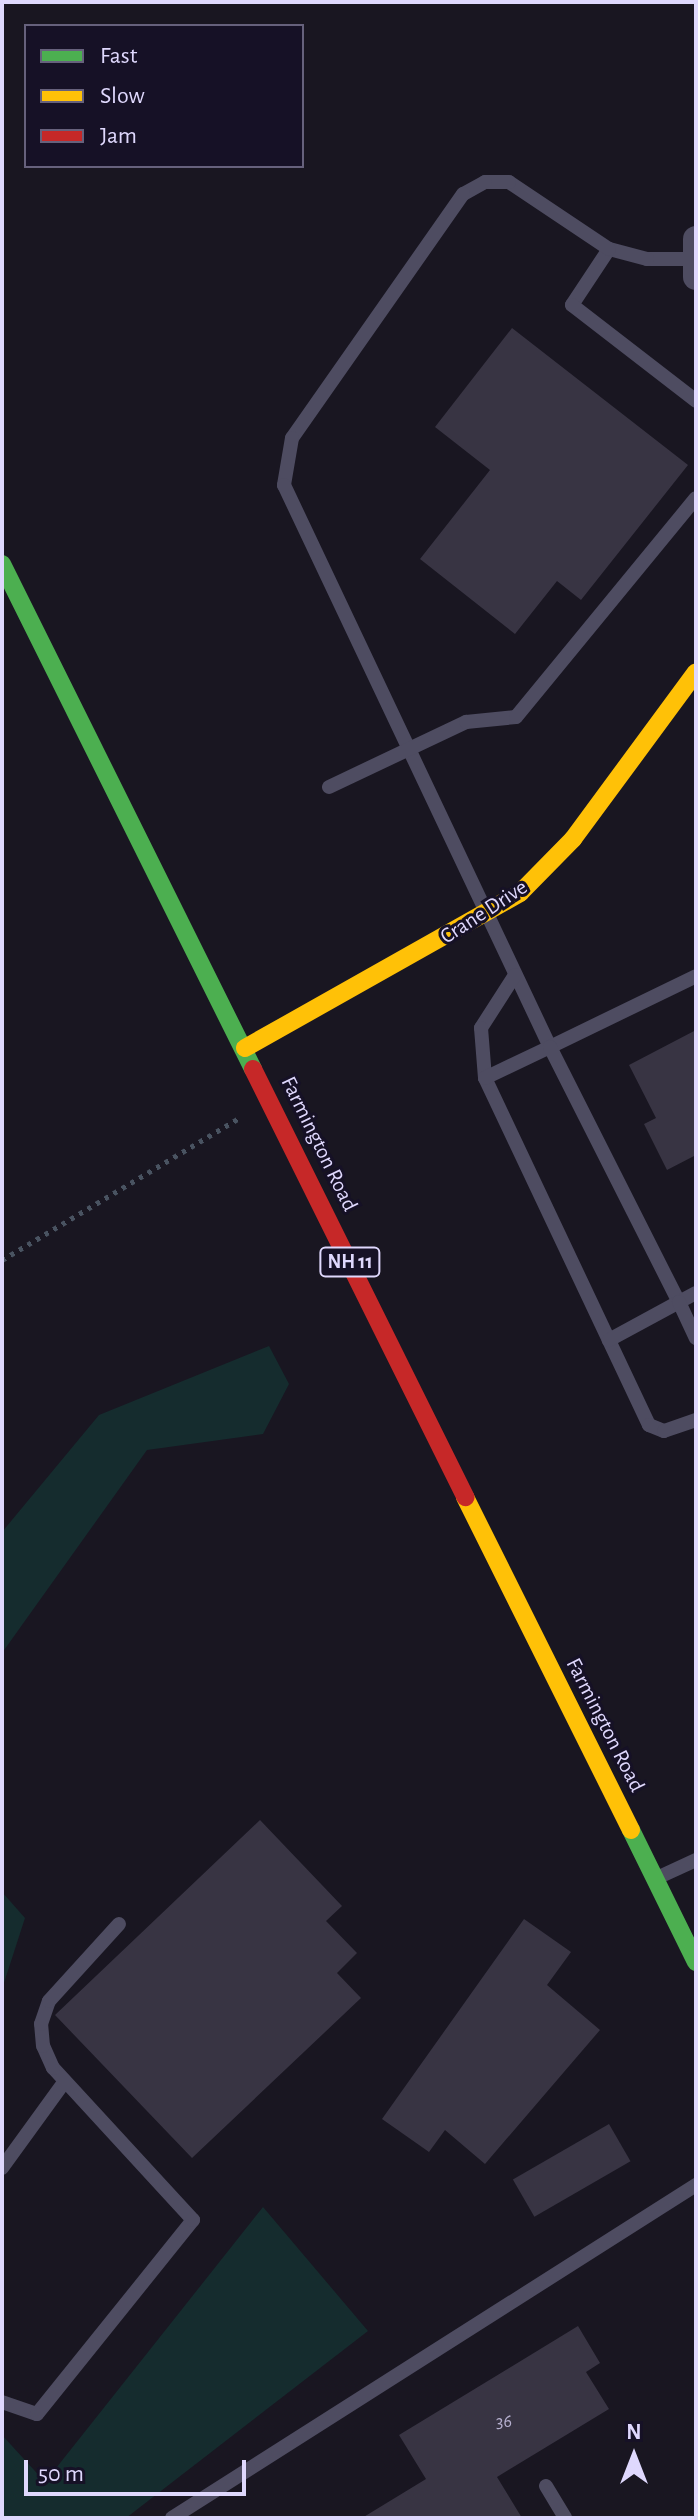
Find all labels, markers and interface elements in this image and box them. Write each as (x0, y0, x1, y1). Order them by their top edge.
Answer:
legend (24, 24, 304, 168)
text: Fast (100, 44, 137, 68)
text: Slow (100, 84, 145, 108)
text: Jam (100, 124, 137, 148)
street label: Crane Drive (435, 874, 533, 950)
street label: Farmington Road (275, 1072, 363, 1216)
road number: NH 11 (318, 1246, 382, 1278)
street label: Farmington Road (560, 1654, 650, 1796)
house number: 36 (496, 2411, 512, 2433)
north arrow (594, 2416, 674, 2496)
text: N (626, 2421, 642, 2443)
scale bar (28, 2444, 250, 2494)
text: 50 m (38, 2462, 84, 2486)

